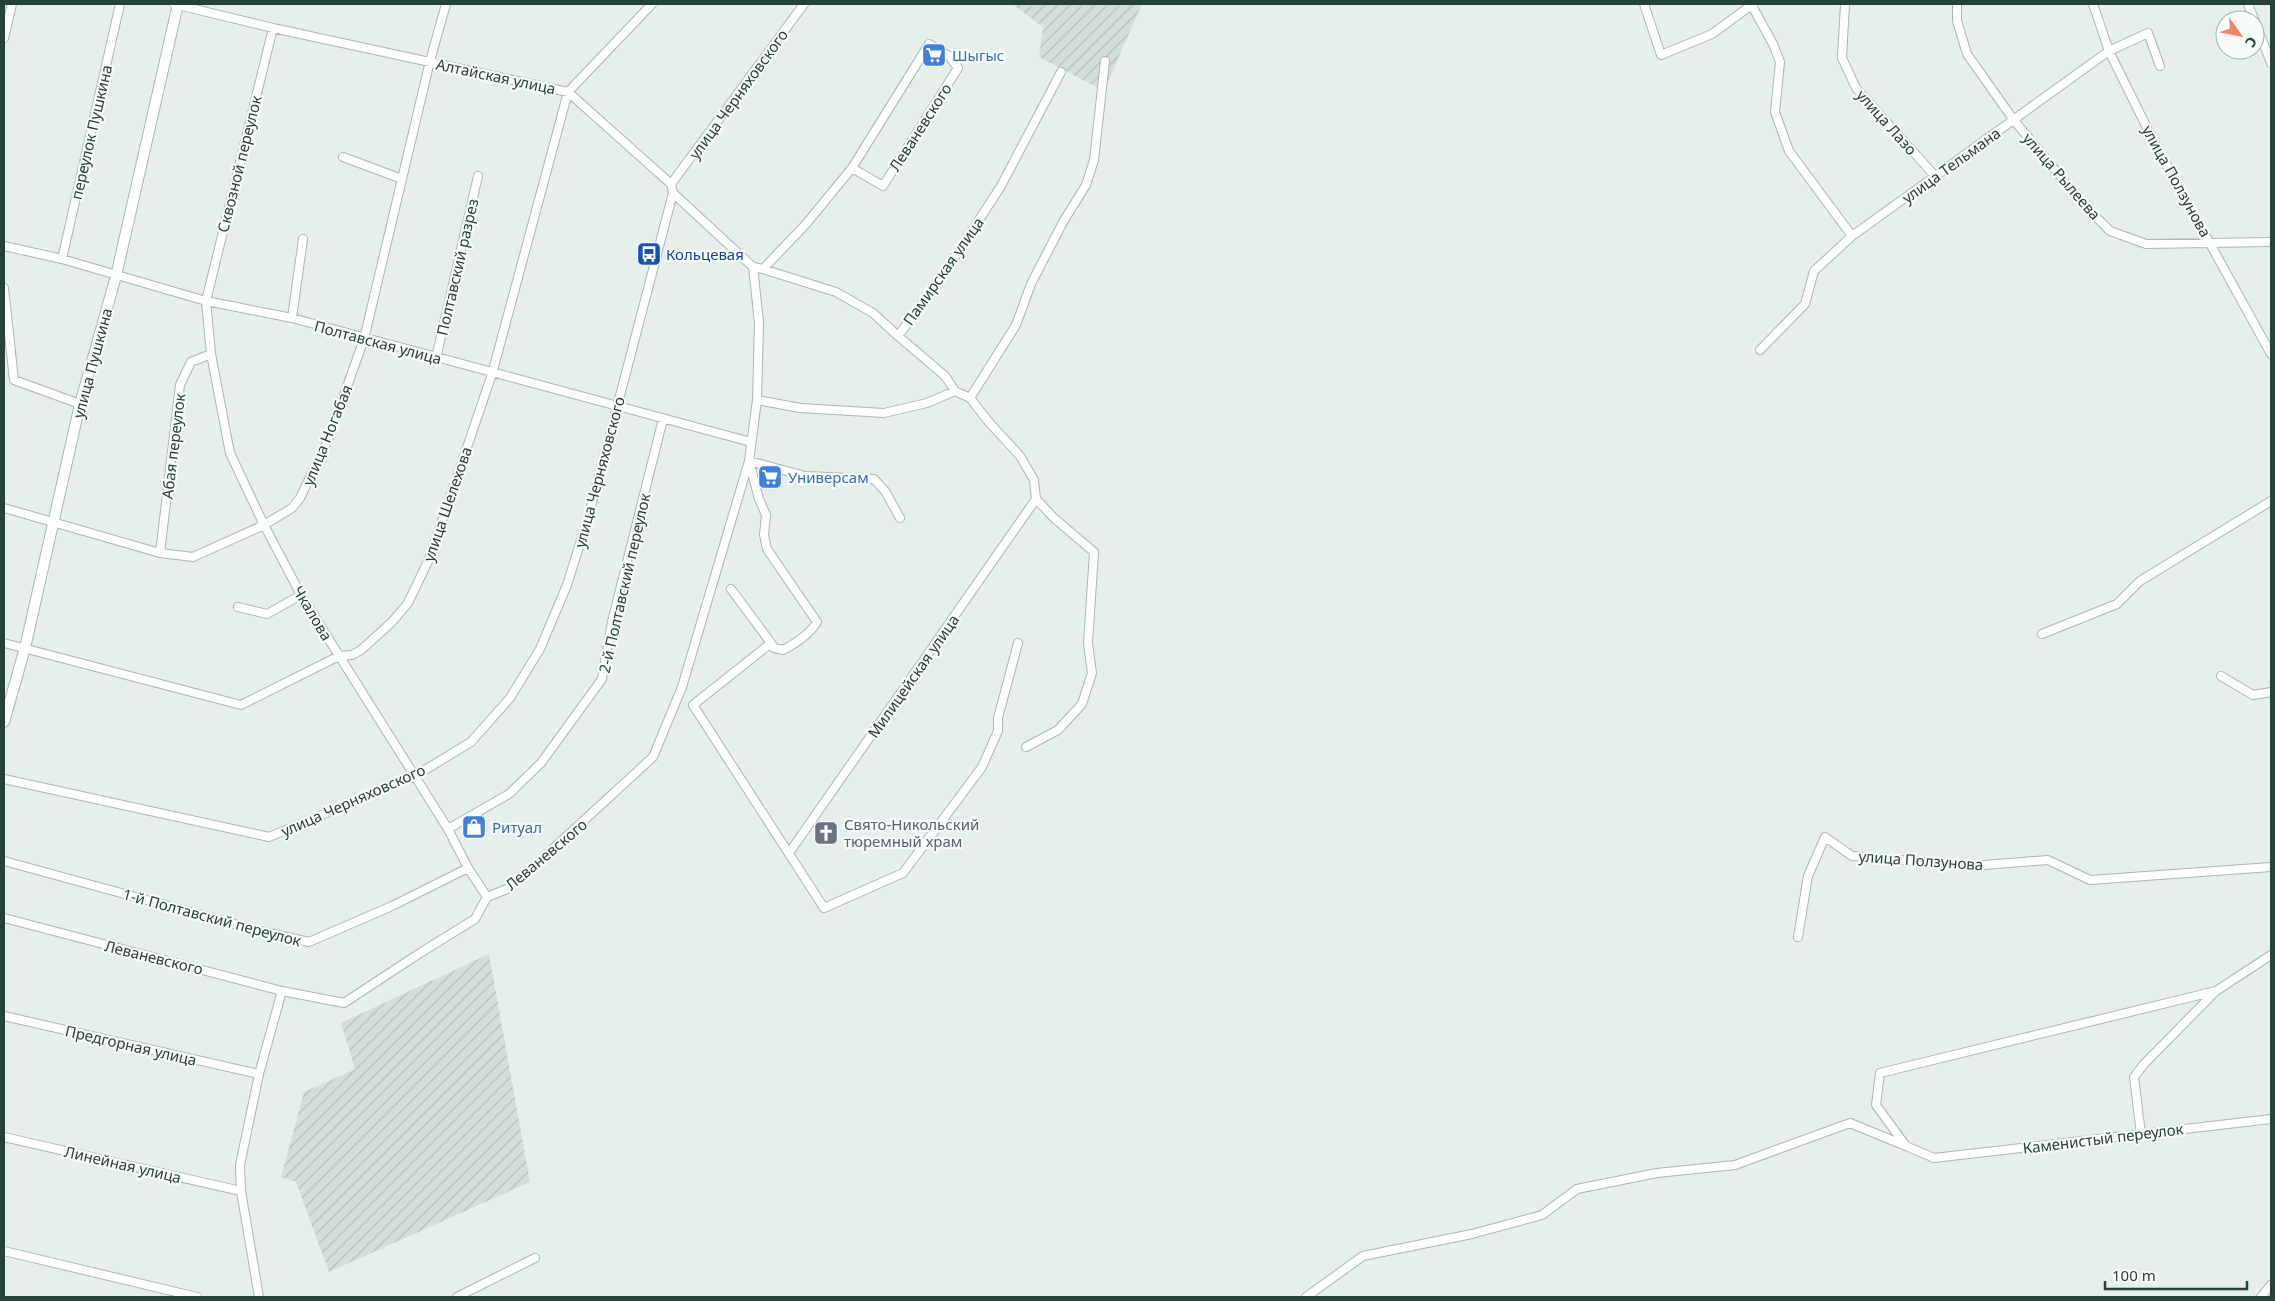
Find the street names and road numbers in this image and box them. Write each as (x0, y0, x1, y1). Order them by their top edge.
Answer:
street label: улица Черняховского (684, 25, 792, 163)
street label: Алтайская улица (434, 54, 558, 98)
street label: переулок Пушкина (66, 63, 116, 201)
street label: Леваневского (884, 79, 956, 175)
street label: улица Лазо (1852, 85, 1922, 159)
street label: Сквозной переулок (212, 93, 266, 235)
street label: улица Ползунова (2138, 122, 2216, 240)
street label: улица Тельмана (1898, 123, 2004, 207)
street label: улица Рылеева (2019, 128, 2105, 224)
street label: Полтавский разрез (432, 197, 482, 337)
street label: Памирская улица (898, 213, 988, 329)
street label: улица Пушкина (68, 306, 116, 420)
street label: Полтавская улица (312, 315, 444, 369)
street label: улица Ногабая (298, 381, 356, 489)
street label: Абая переулок (157, 392, 189, 500)
street label: улица Черняховского (569, 394, 629, 550)
street label: улица Шелехова (418, 444, 476, 564)
street label: 2-й Полтавский переулок (594, 491, 654, 675)
street label: Чкалова (289, 582, 337, 644)
street label: Милицейская улица (863, 610, 963, 742)
street label: улица Черняховского (278, 759, 428, 841)
street label: Леваневского (501, 814, 591, 894)
street label: улица Ползунова (1858, 846, 1984, 874)
street label: 1-й Полтавский переулок (121, 884, 303, 950)
street label: Леваневского (103, 935, 205, 979)
street label: Предгорная улица (63, 1020, 199, 1070)
street label: Каменистый переулок (2022, 1118, 2185, 1158)
street label: Линейная улица (63, 1141, 183, 1187)

